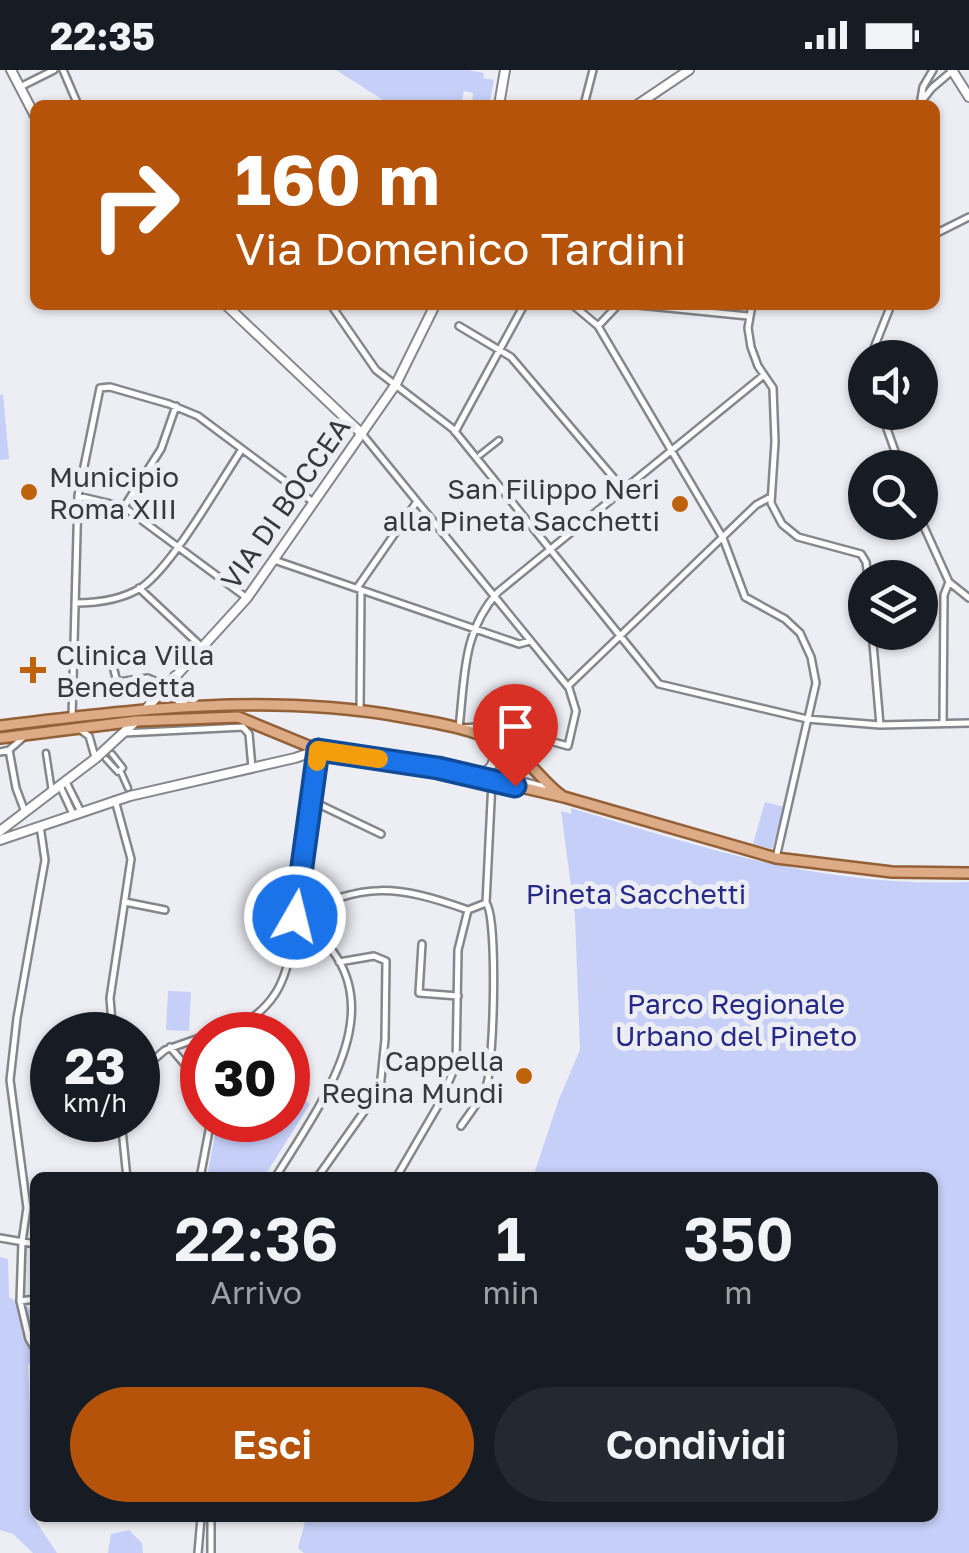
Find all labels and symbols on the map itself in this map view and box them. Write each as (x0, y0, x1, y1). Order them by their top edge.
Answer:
street label: VIA DI BOCCEA (214, 411, 357, 595)
place label: Municipio Roma XIII (49, 460, 179, 525)
place label: San Filippo Neri alla Pineta Sacchetti (383, 472, 660, 537)
marker: Municipio Roma XIII (18, 481, 40, 503)
marker: San Filippo Neri alla Pineta Sacchetti (669, 493, 691, 515)
place label: Clinica Villa Benedetta (56, 638, 214, 703)
marker: Clinica Villa Benedetta (20, 657, 46, 683)
pin (473, 684, 558, 787)
position arrow (243, 865, 347, 969)
park label: Pineta Sacchetti (526, 877, 746, 910)
park label: Parco Regionale Urbano del Pineto (615, 987, 857, 1052)
speed limit sign: 30 (180, 1012, 310, 1142)
place label: Cappella Regina Mundi (321, 1044, 504, 1109)
marker: Cappella Regina Mundi (513, 1065, 535, 1087)

